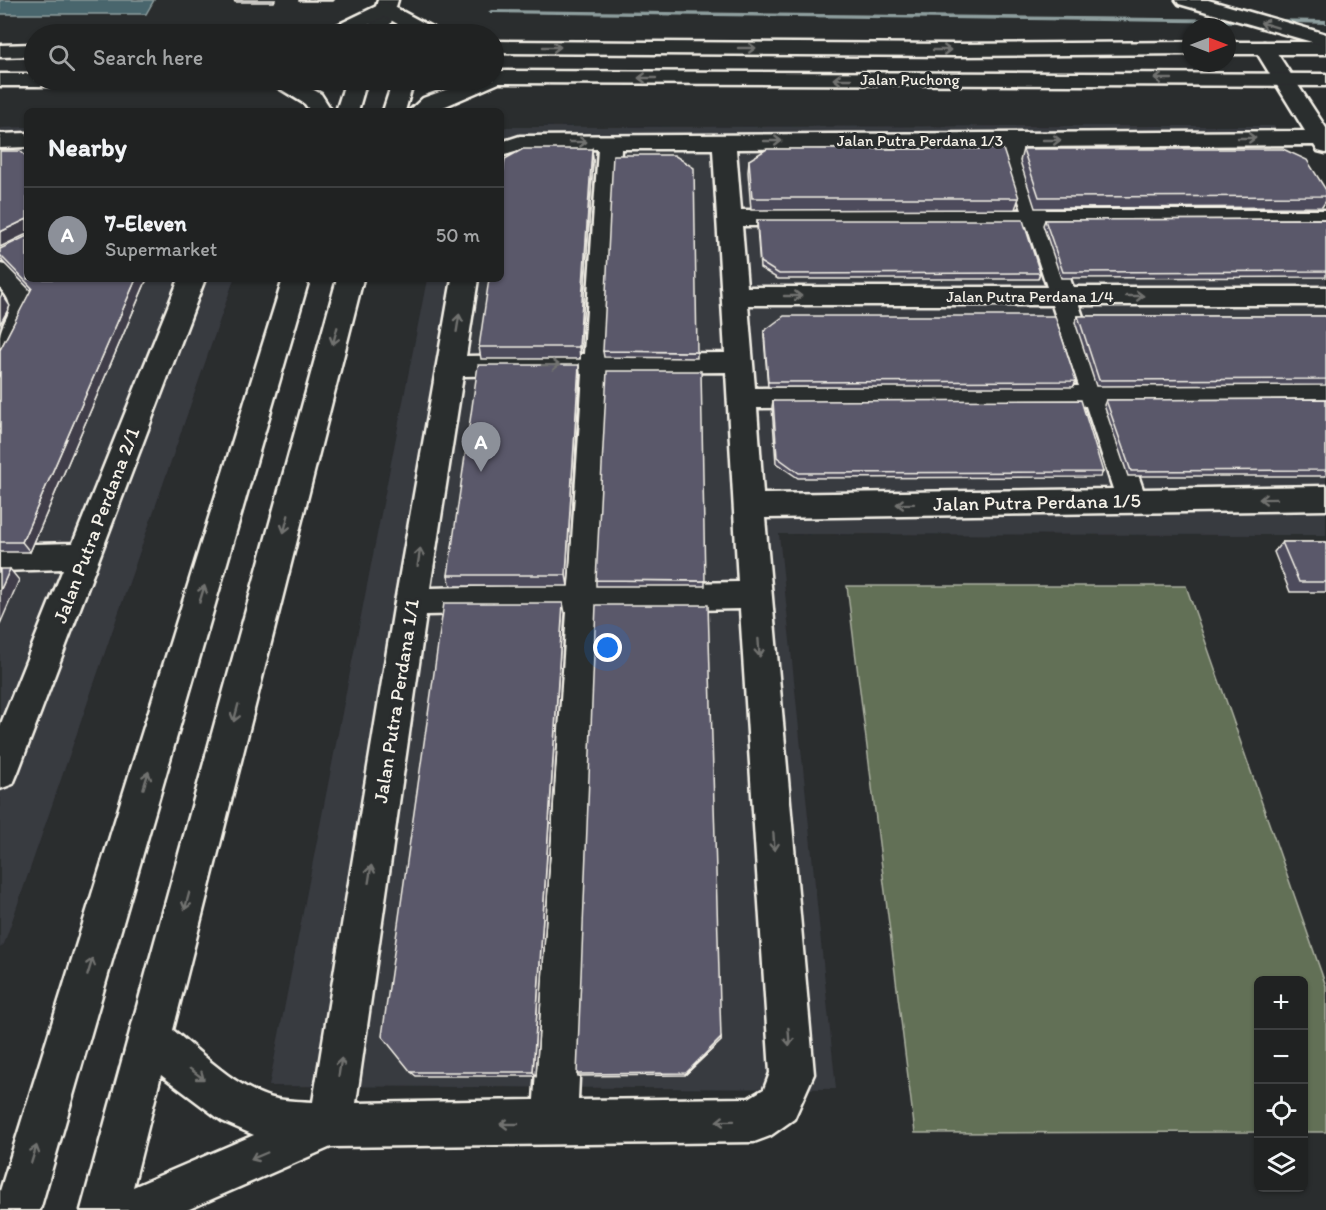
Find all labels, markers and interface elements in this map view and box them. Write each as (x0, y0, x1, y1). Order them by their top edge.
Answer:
north arrow (1182, 18, 1236, 72)
one-way arrow (1260, 19, 1279, 30)
search box (24, 24, 504, 90)
icon: search (45, 41, 78, 74)
one-way arrow (541, 41, 561, 53)
one-way arrow (736, 42, 756, 54)
text: Search here (93, 44, 203, 71)
one-way arrow (931, 44, 951, 56)
street label: Jalan Puchong (860, 70, 960, 89)
one-way arrow (637, 72, 657, 84)
one-way arrow (832, 73, 852, 85)
one-way arrow (1153, 73, 1173, 85)
text: Nearby (48, 131, 127, 163)
street label: Jalan Putra Perdana 1/3 (837, 131, 1004, 150)
one-way arrow (1237, 132, 1257, 144)
one-way arrow (1042, 134, 1062, 145)
one-way arrow (763, 135, 783, 147)
one-way arrow (568, 137, 588, 148)
text: 7-Eleven (105, 210, 187, 237)
text: A (61, 223, 74, 247)
text: 50 m (436, 223, 480, 247)
text: Supermarket (105, 237, 217, 261)
street label: Jalan Putra Perdana 1/4 (946, 287, 1114, 306)
one-way arrow (782, 290, 802, 302)
one-way arrow (1124, 290, 1144, 302)
one-way arrow (452, 314, 463, 333)
one-way arrow (329, 326, 341, 345)
one-way arrow (540, 359, 560, 371)
pin: A (462, 422, 500, 472)
street label: Jalan Putra Perdana 2/1 (48, 424, 144, 626)
street label: Jalan Putra Perdana 1/5 (933, 488, 1141, 516)
one-way arrow (1258, 493, 1278, 505)
one-way arrow (895, 498, 915, 510)
one-way arrow (279, 514, 291, 533)
one-way arrow (414, 547, 425, 567)
one-way arrow (197, 585, 208, 604)
street label: Jalan Putra Perdana 1/1 (368, 597, 424, 805)
your location (593, 633, 622, 662)
one-way arrow (754, 637, 765, 657)
one-way arrow (230, 703, 241, 722)
one-way arrow (141, 771, 152, 790)
one-way arrow (769, 832, 780, 852)
one-way arrow (364, 865, 375, 884)
one-way arrow (180, 891, 192, 910)
one-way arrow (85, 958, 96, 977)
map controls (1254, 976, 1308, 1192)
button: + (1254, 976, 1308, 1030)
one-way arrow (784, 1026, 795, 1046)
button: − (1254, 1030, 1308, 1084)
one-way arrow (335, 1057, 346, 1077)
one-way arrow (188, 1068, 204, 1081)
button: locate (1254, 1084, 1308, 1138)
one-way arrow (715, 1115, 735, 1126)
one-way arrow (499, 1118, 519, 1130)
button: layers (1254, 1138, 1308, 1192)
one-way arrow (29, 1145, 40, 1164)
one-way arrow (250, 1151, 268, 1162)

